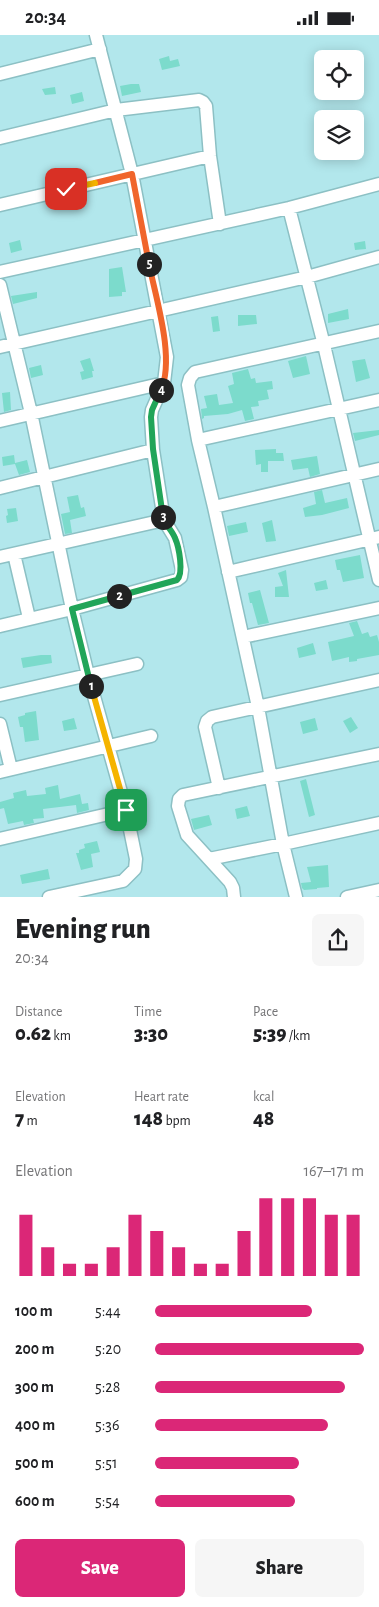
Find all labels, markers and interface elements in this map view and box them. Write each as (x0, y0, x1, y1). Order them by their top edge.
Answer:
text: 20:34 (25, 8, 66, 27)
map controls (314, 50, 364, 160)
button: locate (314, 50, 364, 100)
button: layers (314, 110, 364, 160)
pin (45, 168, 87, 210)
icon: check (52, 175, 80, 203)
pin: 5 (136, 251, 162, 277)
text: 5 (146, 257, 153, 271)
pin: 4 (148, 377, 174, 403)
text: 4 (158, 383, 165, 397)
pin: 3 (150, 505, 176, 529)
text: 3 (160, 510, 167, 524)
pin: 2 (106, 583, 132, 609)
text: 2 (116, 589, 123, 603)
pin: 1 (78, 673, 104, 699)
text: 1 (89, 679, 94, 693)
pin (105, 789, 147, 831)
icon: arrive (112, 796, 140, 824)
button: share (312, 914, 364, 966)
text: Evening run (15, 916, 151, 944)
text: 20:34 (15, 950, 49, 966)
text: Distance (15, 1005, 62, 1019)
text: Time (134, 1005, 162, 1019)
text: Pace (253, 1005, 278, 1019)
text: 0.62 (15, 1023, 51, 1044)
text: 3:30 (134, 1023, 168, 1044)
text: 5:39 (253, 1023, 287, 1044)
text: km (51, 1029, 71, 1043)
text: /km (287, 1029, 310, 1043)
text: Elevation (15, 1090, 66, 1104)
text: Heart rate (134, 1090, 189, 1104)
text: kcal (253, 1090, 274, 1104)
text: 7 (15, 1108, 24, 1129)
text: 148 (134, 1108, 163, 1129)
text: 48 (253, 1108, 274, 1129)
text: m (24, 1114, 38, 1128)
text: bpm (163, 1114, 191, 1128)
text: Elevation (15, 1163, 73, 1179)
text: 167–171 m (304, 1163, 364, 1179)
text: 100 m (15, 1303, 53, 1319)
text: 5:44 (95, 1303, 121, 1319)
text: 200 m (15, 1341, 55, 1357)
text: 5:20 (95, 1341, 121, 1357)
text: 300 m (15, 1379, 54, 1395)
text: 5:28 (95, 1379, 120, 1395)
text: 400 m (15, 1417, 55, 1433)
text: 5:36 (95, 1417, 119, 1433)
text: 500 m (15, 1455, 54, 1471)
text: 5:51 (95, 1455, 118, 1471)
text: 600 m (15, 1493, 55, 1509)
text: 5:54 (95, 1493, 120, 1509)
button: Save (15, 1539, 185, 1597)
button: Share (195, 1539, 364, 1597)

